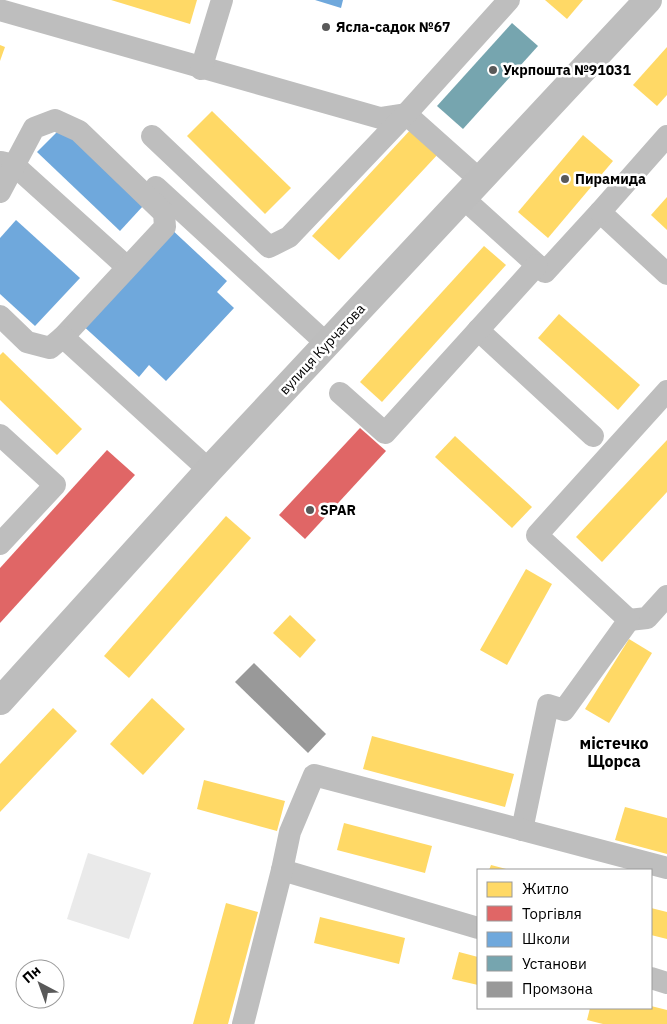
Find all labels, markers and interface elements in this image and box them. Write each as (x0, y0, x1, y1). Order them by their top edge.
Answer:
place label: Ясла-садок №67 (336, 18, 451, 36)
marker: Ясла-садок №67 (320, 21, 332, 33)
place label: Укрпошта №91031 (503, 61, 631, 79)
marker: Укрпошта №91031 (487, 64, 499, 76)
place label: Пирамида (575, 170, 646, 188)
marker: Пирамида (559, 173, 571, 185)
street label: вулиця Курчатова (275, 299, 369, 398)
place label: SPAR (320, 501, 356, 519)
marker: SPAR (304, 504, 316, 516)
district label: містечко Щорса (580, 733, 648, 771)
legend (477, 869, 652, 1009)
text: Житло (522, 879, 569, 898)
text: Торгівля (522, 904, 582, 923)
text: Школи (522, 929, 570, 948)
text: Установи (522, 954, 587, 973)
north arrow (15, 959, 65, 1009)
text: Пн (19, 961, 44, 987)
text: Промзона (522, 979, 593, 998)

